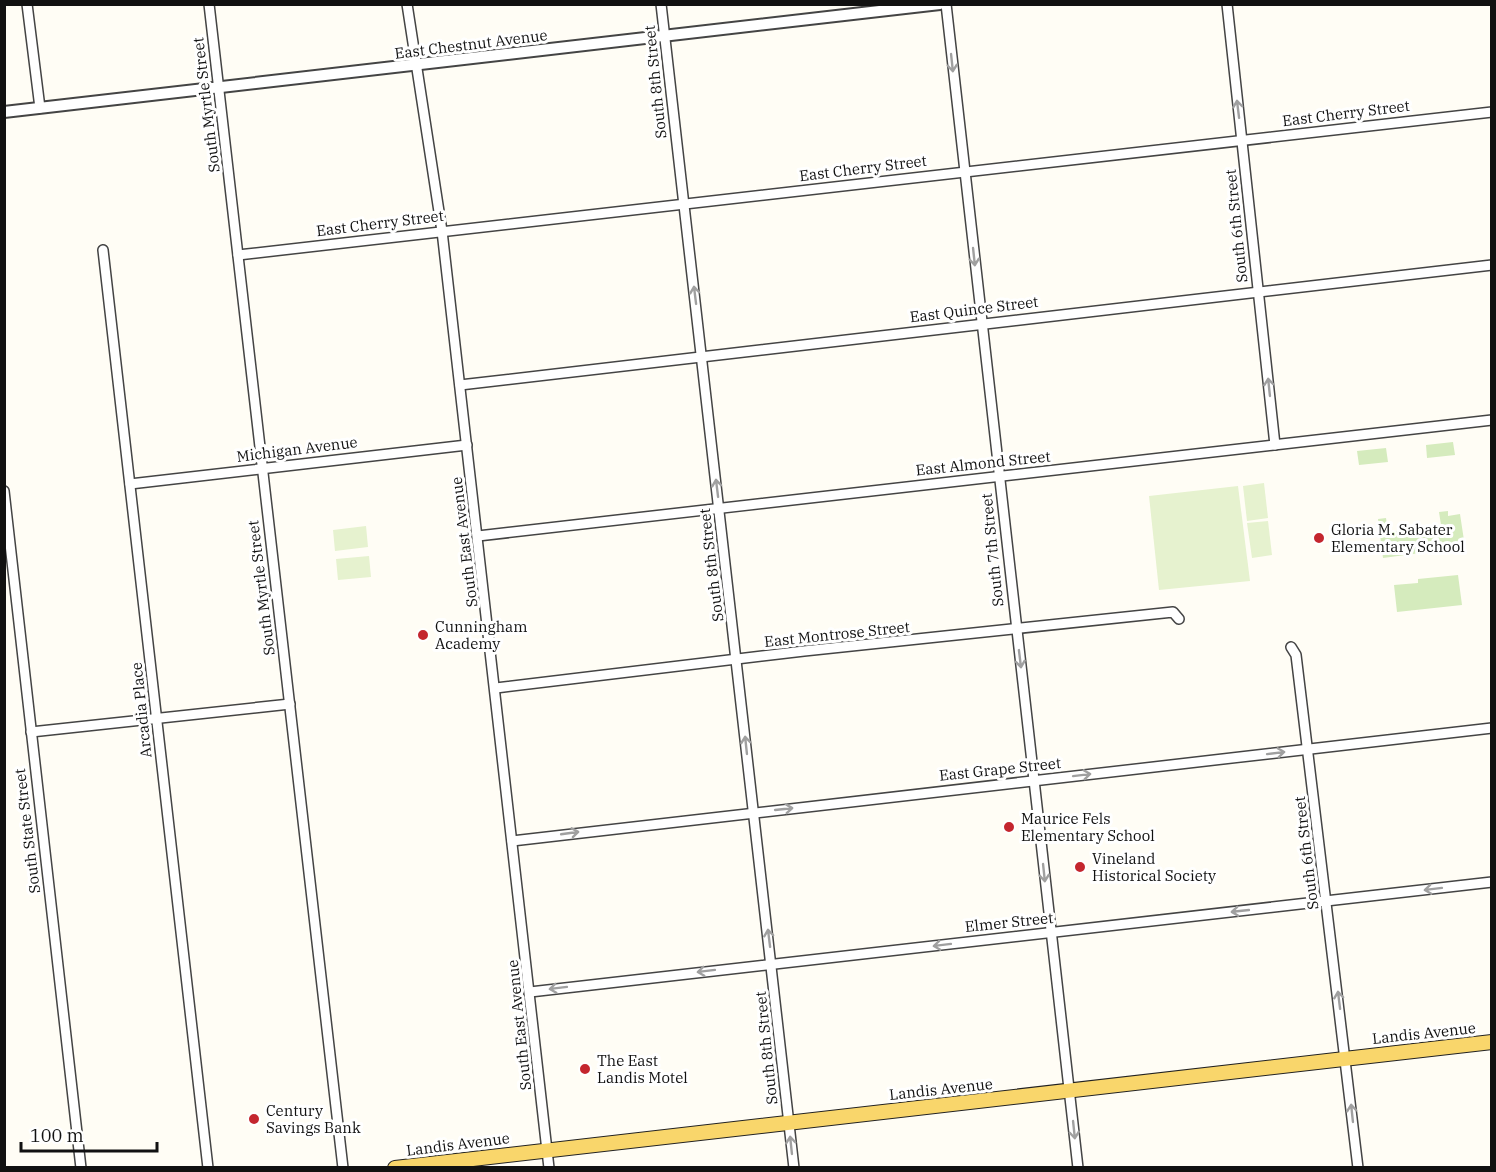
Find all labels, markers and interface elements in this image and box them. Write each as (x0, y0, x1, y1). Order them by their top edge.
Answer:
street label: South 8th Street (640, 24, 670, 140)
street label: East Chestnut Avenue (394, 25, 548, 63)
street label: South Myrtle Street (188, 36, 224, 174)
one-way arrow (947, 52, 958, 72)
street label: East Cherry Street (1281, 96, 1411, 130)
one-way arrow (1232, 100, 1243, 120)
street label: East Cherry Street (798, 151, 928, 185)
street label: South 6th Street (1221, 168, 1251, 284)
street label: East Cherry Street (315, 206, 445, 240)
one-way arrow (968, 246, 979, 266)
one-way arrow (689, 285, 700, 305)
street label: East Quince Street (909, 292, 1039, 326)
one-way arrow (1263, 377, 1274, 397)
street label: Michigan Avenue (235, 432, 359, 466)
street label: East Almond Street (915, 446, 1051, 480)
street label: South East Avenue (447, 476, 481, 608)
one-way arrow (711, 479, 722, 499)
street label: South 7th Street (977, 492, 1007, 608)
street label: South 8th Street (695, 507, 727, 623)
street label: South Myrtle Street (243, 519, 279, 657)
place label: Gloria M. Sabater Elementary School (1331, 520, 1465, 556)
marker: Gloria M. Sabater Elementary School (1312, 531, 1326, 545)
place label: Cunningham Academy (435, 617, 528, 653)
street label: East Montrose Street (763, 617, 911, 651)
marker: Cunningham Academy (416, 628, 430, 642)
one-way arrow (1014, 648, 1025, 668)
street label: Arcadia Place (127, 661, 155, 759)
one-way arrow (740, 735, 751, 755)
one-way arrow (1266, 747, 1286, 758)
street label: East Grape Street (938, 753, 1062, 785)
street label: South State Street (10, 767, 44, 895)
one-way arrow (1072, 769, 1092, 780)
street label: South 6th Street (1290, 795, 1322, 911)
one-way arrow (774, 803, 794, 814)
place label: Maurice Fels Elementary School (1021, 809, 1155, 845)
marker: Maurice Fels Elementary School (1002, 820, 1016, 834)
one-way arrow (559, 827, 579, 838)
place label: Vineland Historical Society (1092, 849, 1216, 885)
marker: Vineland Historical Society (1073, 860, 1087, 874)
one-way arrow (1039, 863, 1050, 883)
one-way arrow (1424, 884, 1444, 895)
one-way arrow (1230, 906, 1250, 917)
street label: Elmer Street (964, 908, 1054, 936)
one-way arrow (763, 929, 774, 949)
one-way arrow (932, 940, 952, 951)
street label: South East Avenue (503, 959, 535, 1091)
one-way arrow (697, 966, 716, 977)
one-way arrow (548, 983, 568, 994)
street label: South 8th Street (751, 990, 781, 1106)
one-way arrow (1333, 991, 1344, 1010)
street label: Landis Avenue (1371, 1018, 1477, 1048)
place label: The East Landis Motel (597, 1051, 688, 1087)
marker: The East Landis Motel (578, 1062, 592, 1076)
street label: Landis Avenue (888, 1074, 994, 1104)
place label: Century Savings Bank (266, 1101, 361, 1137)
one-way arrow (1346, 1103, 1357, 1123)
marker: Century Savings Bank (247, 1112, 261, 1126)
scale bar (21, 1115, 158, 1153)
one-way arrow (1069, 1119, 1080, 1139)
text: 100 m (30, 1124, 84, 1147)
street label: Landis Avenue (405, 1128, 511, 1160)
one-way arrow (785, 1135, 796, 1155)

